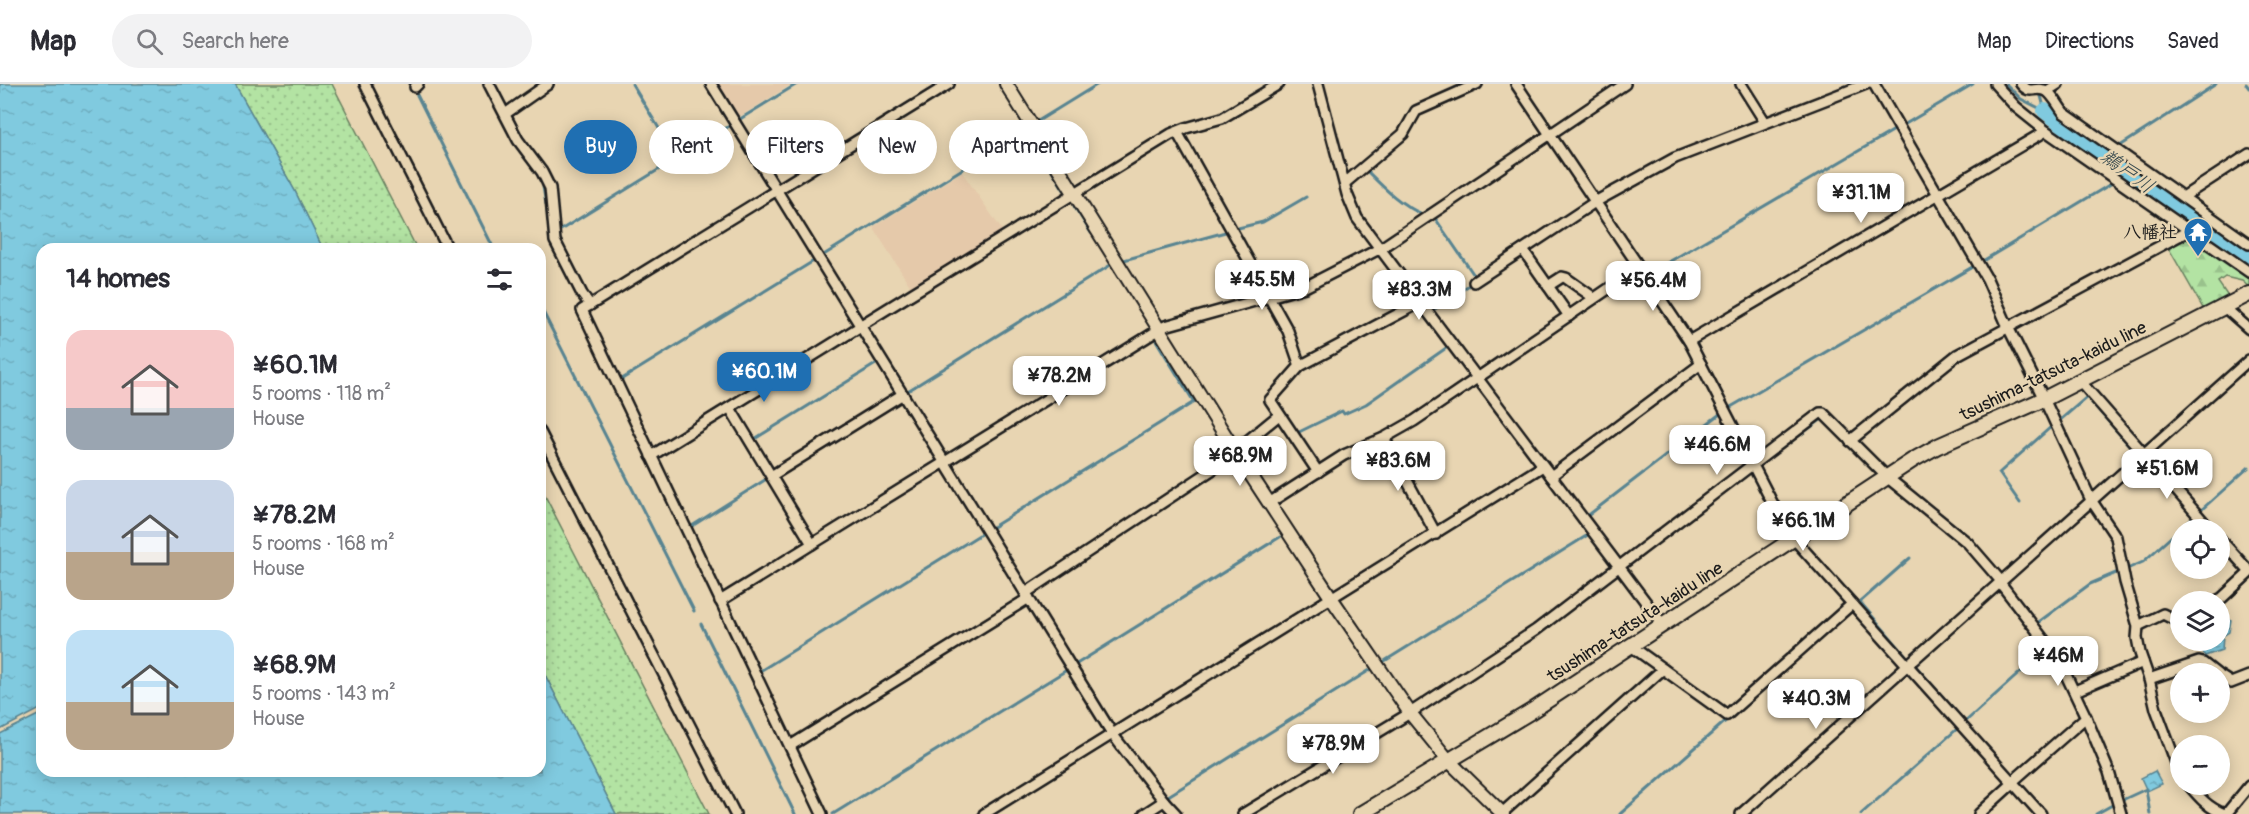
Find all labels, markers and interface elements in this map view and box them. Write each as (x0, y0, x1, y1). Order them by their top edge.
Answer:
search box (112, 14, 532, 68)
text: Map (30, 24, 76, 59)
icon: search (133, 25, 166, 58)
text: Search here (181, 27, 289, 55)
text: Map (1977, 28, 2012, 55)
text: Directions (2045, 28, 2134, 55)
text: Saved (2167, 28, 2219, 55)
chip: Buy (564, 120, 637, 174)
chip: Rent (649, 120, 734, 174)
chip: Filters (746, 120, 845, 174)
chip: New (857, 120, 937, 174)
chip: Apartment (949, 120, 1089, 174)
water label: 鵜戸川 (2096, 144, 2159, 199)
pin: ¥31.1M (1812, 173, 1910, 224)
text: ¥31.1M (1831, 180, 1891, 205)
temple icon: 八幡社 (2182, 216, 2214, 258)
place label: 八幡社 (2123, 221, 2177, 244)
pin: ¥45.5M (1213, 260, 1311, 311)
pin: ¥56.4M (1604, 261, 1702, 312)
text: 14 homes (66, 263, 170, 295)
icon: filters (483, 263, 516, 296)
text: ¥45.5M (1229, 267, 1295, 292)
text: ¥56.4M (1620, 268, 1686, 293)
pin: ¥83.3M (1370, 270, 1468, 321)
text: ¥83.3M (1386, 277, 1452, 302)
street label: tsushima-tatsuta-kaidu line (1955, 316, 2151, 427)
text: ¥60.1M (252, 349, 338, 381)
pin: ¥60.1M (715, 352, 813, 403)
icon: home (114, 354, 186, 426)
pin: ¥78.2M (1010, 356, 1108, 407)
text: ¥60.1M (731, 359, 797, 384)
text: ¥78.2M (1027, 363, 1091, 388)
text: 5 rooms · 118 m² (252, 381, 391, 406)
text: House (252, 406, 304, 431)
pin: ¥46.6M (1668, 425, 1766, 476)
text: ¥46.6M (1683, 432, 1751, 457)
pin: ¥68.9M (1191, 436, 1289, 487)
pin: ¥83.6M (1349, 441, 1447, 492)
text: ¥68.9M (1208, 443, 1272, 468)
text: ¥83.6M (1365, 448, 1431, 473)
pin: ¥51.6M (2118, 449, 2216, 500)
text: ¥51.6M (2136, 456, 2198, 481)
text: ¥78.2M (252, 499, 336, 531)
pin: ¥66.1M (1754, 501, 1852, 552)
icon: home (114, 504, 186, 576)
text: ¥66.1M (1771, 508, 1835, 533)
map controls (2170, 519, 2230, 795)
button: locate (2170, 519, 2230, 579)
text: 5 rooms · 168 m² (252, 531, 395, 556)
text: House (252, 556, 304, 581)
street label: tsushima-tatsuta-kaidu line (1542, 557, 1728, 688)
button: layers (2170, 591, 2230, 651)
pin: ¥46M (2022, 636, 2094, 687)
text: ¥46M (2032, 643, 2084, 668)
text: ¥68.9M (252, 649, 336, 681)
icon: home (114, 654, 186, 726)
button: + (2170, 663, 2230, 723)
pin: ¥40.3M (1767, 679, 1865, 730)
text: 5 rooms · 143 m² (252, 681, 396, 706)
text: ¥40.3M (1781, 686, 1851, 711)
text: House (252, 706, 304, 731)
pin: ¥78.9M (1284, 724, 1382, 775)
text: ¥78.9M (1301, 731, 1365, 756)
button: − (2170, 735, 2230, 795)

